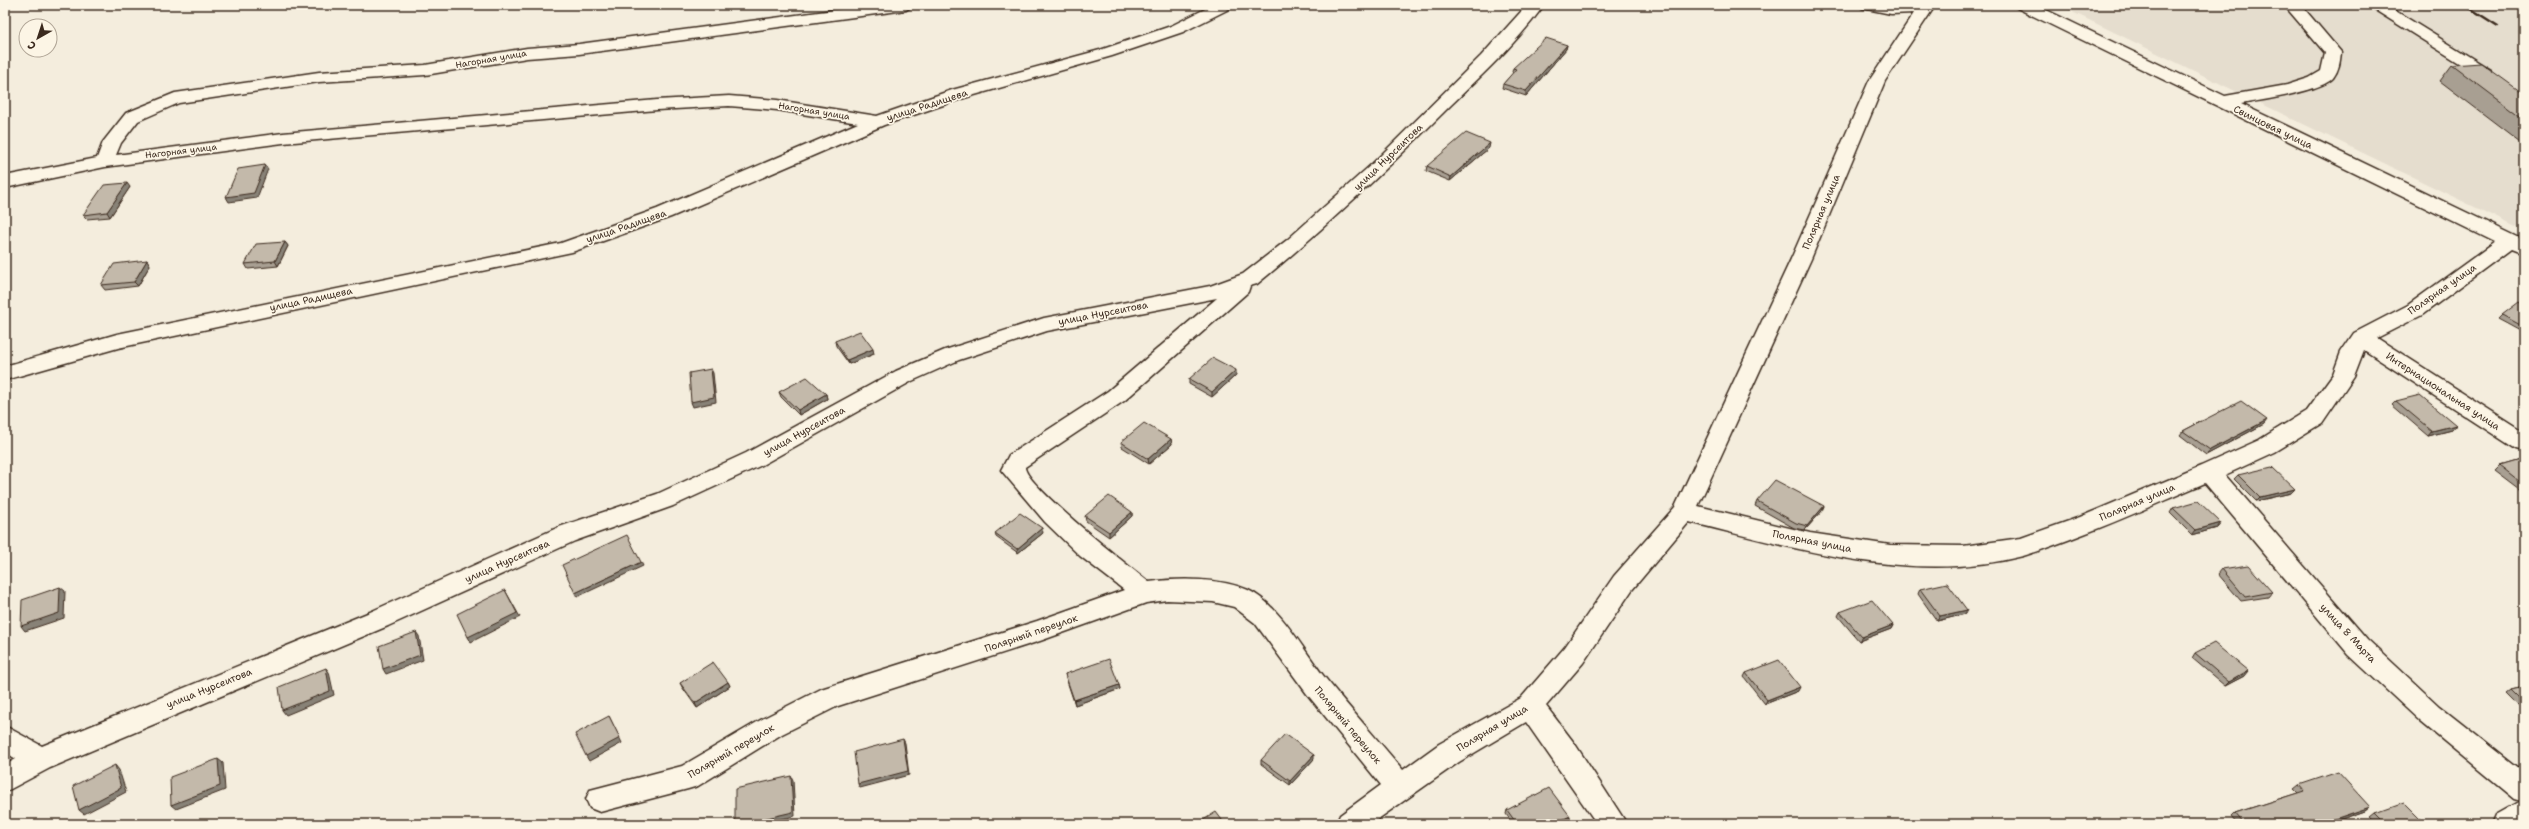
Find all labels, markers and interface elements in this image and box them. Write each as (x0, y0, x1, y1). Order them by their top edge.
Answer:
north arrow (18, 18, 58, 58)
text: С (24, 37, 39, 53)
street label: Нагорная улица (454, 47, 528, 71)
street label: улица Радищева (885, 86, 970, 124)
street label: Нагорная улица (777, 99, 851, 123)
street label: Свинцовая улица (2231, 102, 2315, 152)
street label: улица Нурсеитова (1351, 120, 1426, 193)
street label: Нагорная улица (144, 141, 218, 161)
street label: Полярная улица (1799, 172, 1843, 252)
street label: улица Радищева (584, 206, 669, 246)
street label: Полярная улица (2405, 260, 2479, 317)
street label: улица Радищева (269, 284, 354, 314)
street label: улица Нурсеитова (1057, 298, 1150, 328)
street label: Интернациональная улица (2383, 349, 2503, 433)
street label: улица Нурсеитова (761, 403, 848, 459)
street label: Полярная улица (2097, 480, 2177, 524)
street label: Полярная улица (1771, 527, 1853, 555)
street label: улица Нурсеитова (463, 536, 552, 585)
street label: улица 8 Марта (2317, 601, 2379, 666)
street label: Полярный переулок (983, 611, 1080, 655)
street label: улица Нурсеитова (164, 665, 254, 711)
street label: Полярный переулок (1312, 684, 1385, 767)
street label: Полярная улица (1454, 701, 1530, 754)
street label: Полярный переулок (686, 721, 777, 781)

